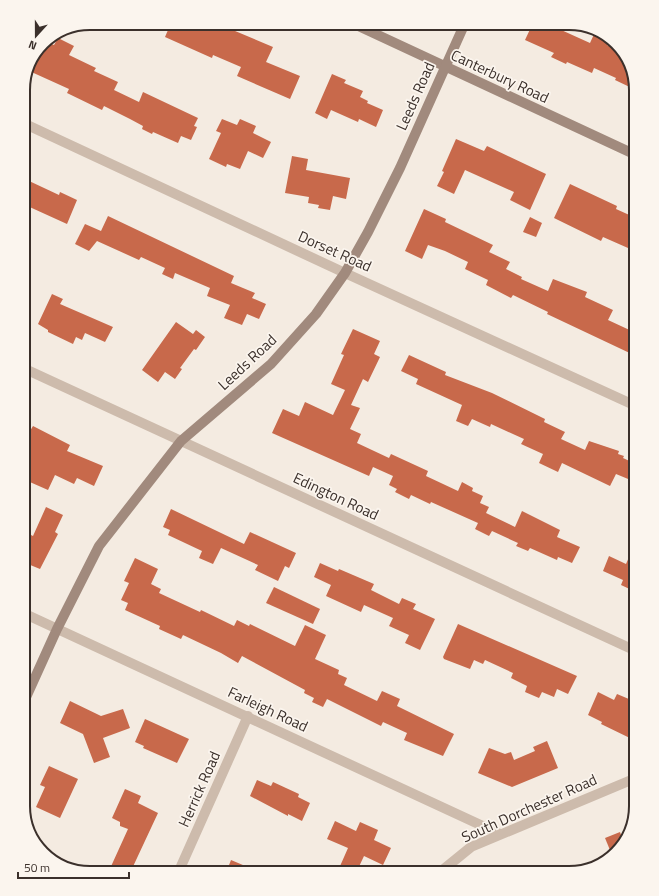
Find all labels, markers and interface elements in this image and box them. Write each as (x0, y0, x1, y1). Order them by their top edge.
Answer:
north arrow (16, 16, 56, 56)
text: N (26, 37, 39, 54)
street label: Canterbury Road (447, 43, 553, 109)
street label: Leeds Road (390, 58, 440, 134)
street label: Dorset Road (295, 225, 375, 277)
street label: Leeds Road (212, 329, 282, 395)
street label: Edington Road (289, 466, 383, 526)
street label: Farleigh Road (224, 680, 312, 738)
street label: Herrick Road (172, 747, 226, 831)
street label: South Dorchester Road (458, 768, 600, 848)
scale bar (18, 854, 129, 880)
text: 50 m (24, 858, 50, 877)

